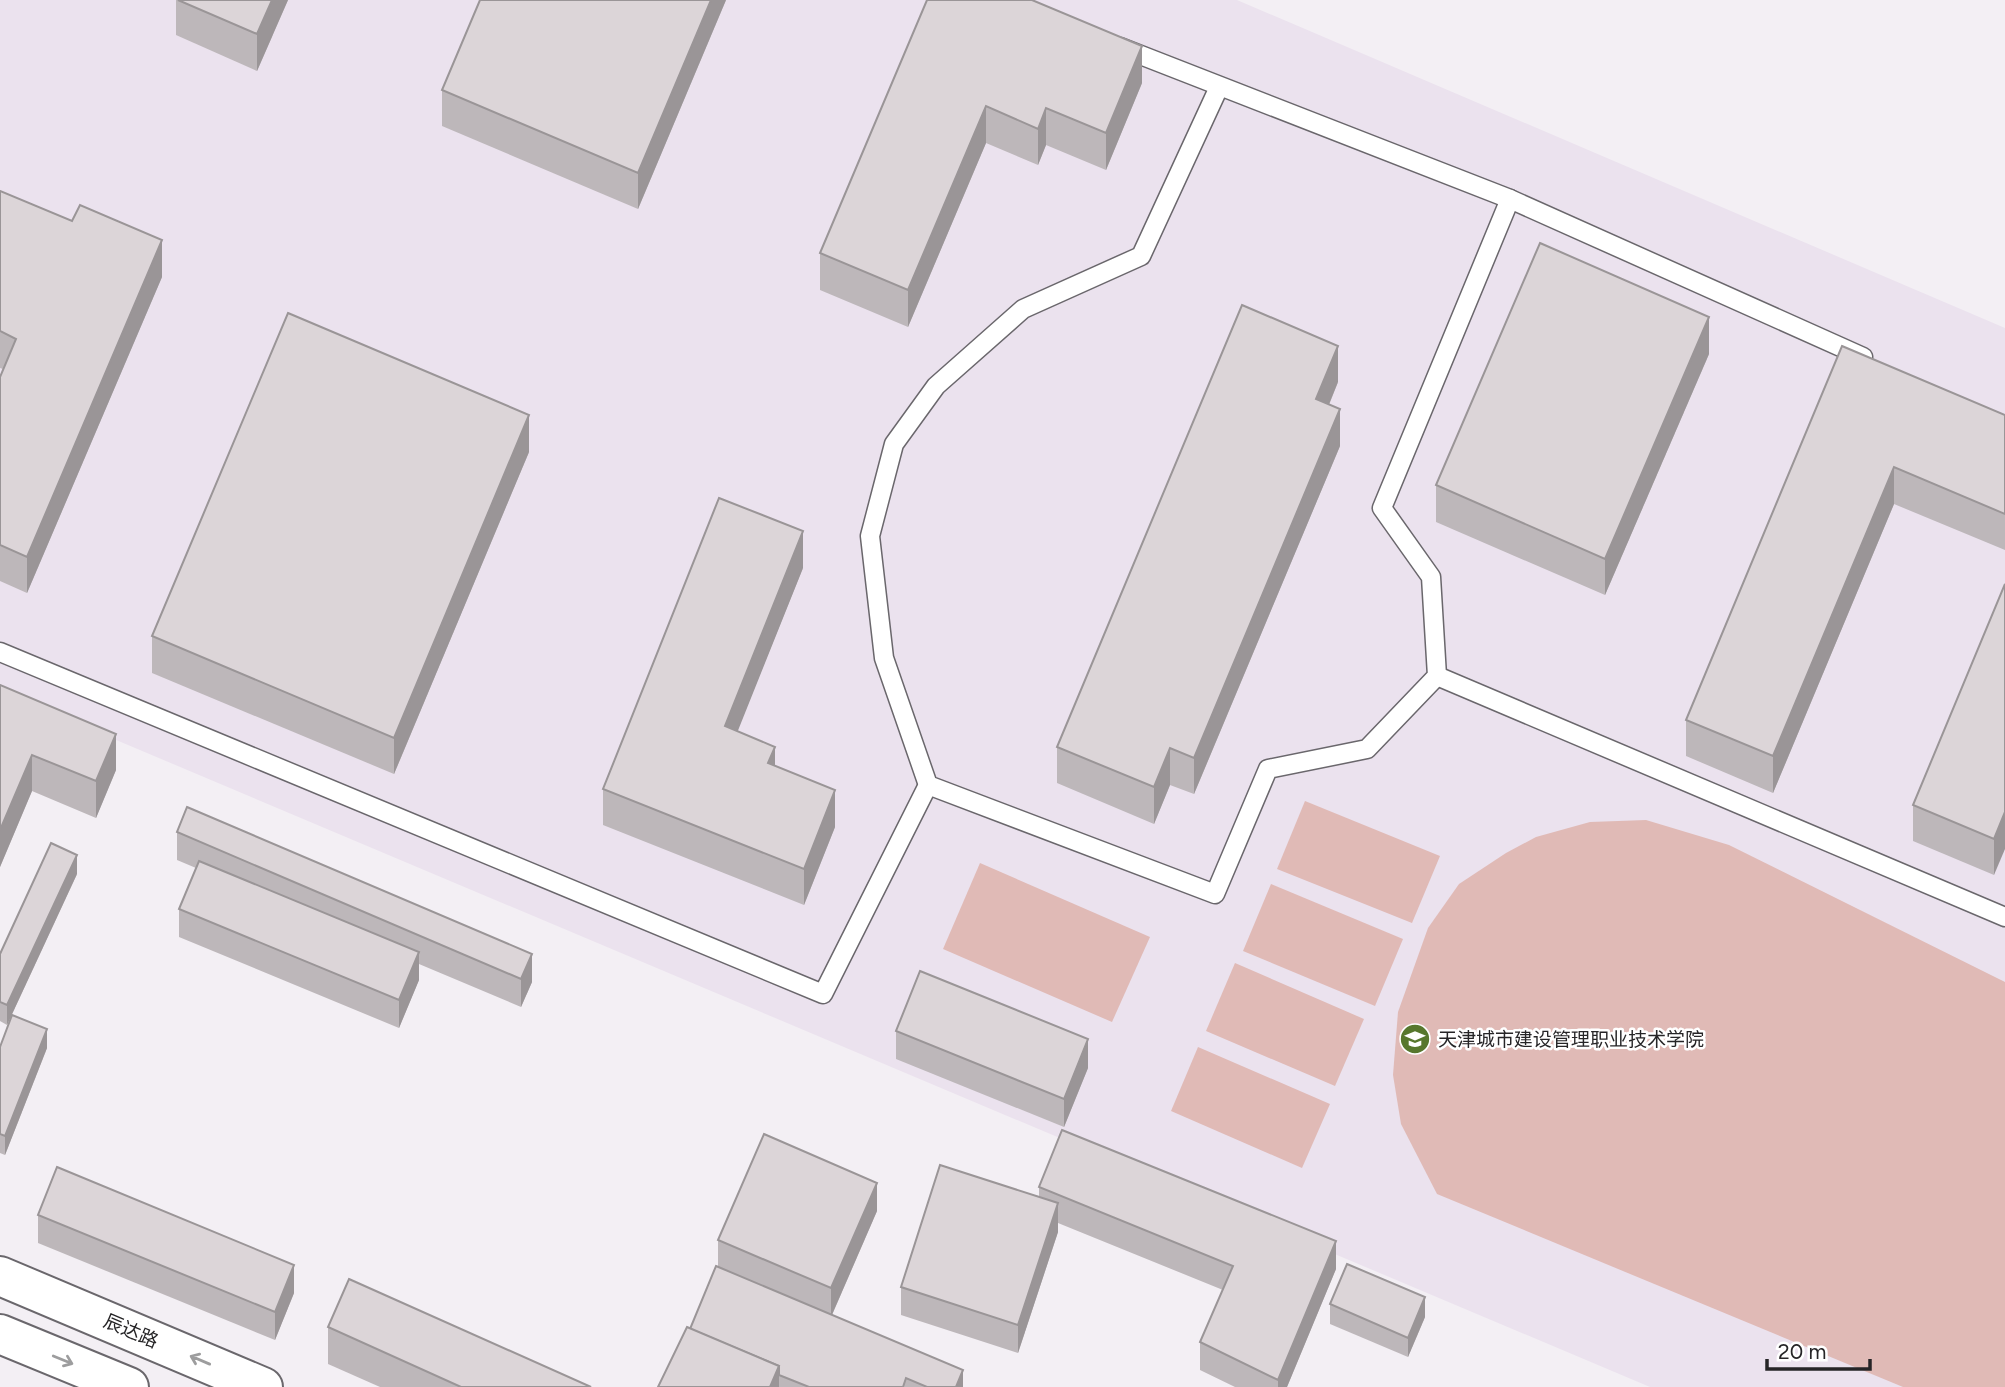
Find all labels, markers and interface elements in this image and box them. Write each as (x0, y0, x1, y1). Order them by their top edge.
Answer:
school or university icon: 天津城市建设管理职业技术学院 (1398, 1022, 1432, 1056)
place label: 天津城市建设管理职业技术学院 (1438, 1028, 1704, 1051)
street label: 辰达路 (100, 1309, 162, 1353)
scale bar (1767, 1328, 1870, 1372)
text: 20 m (1778, 1339, 1826, 1364)
one-way arrow (190, 1353, 211, 1366)
one-way arrow (52, 1354, 73, 1367)

